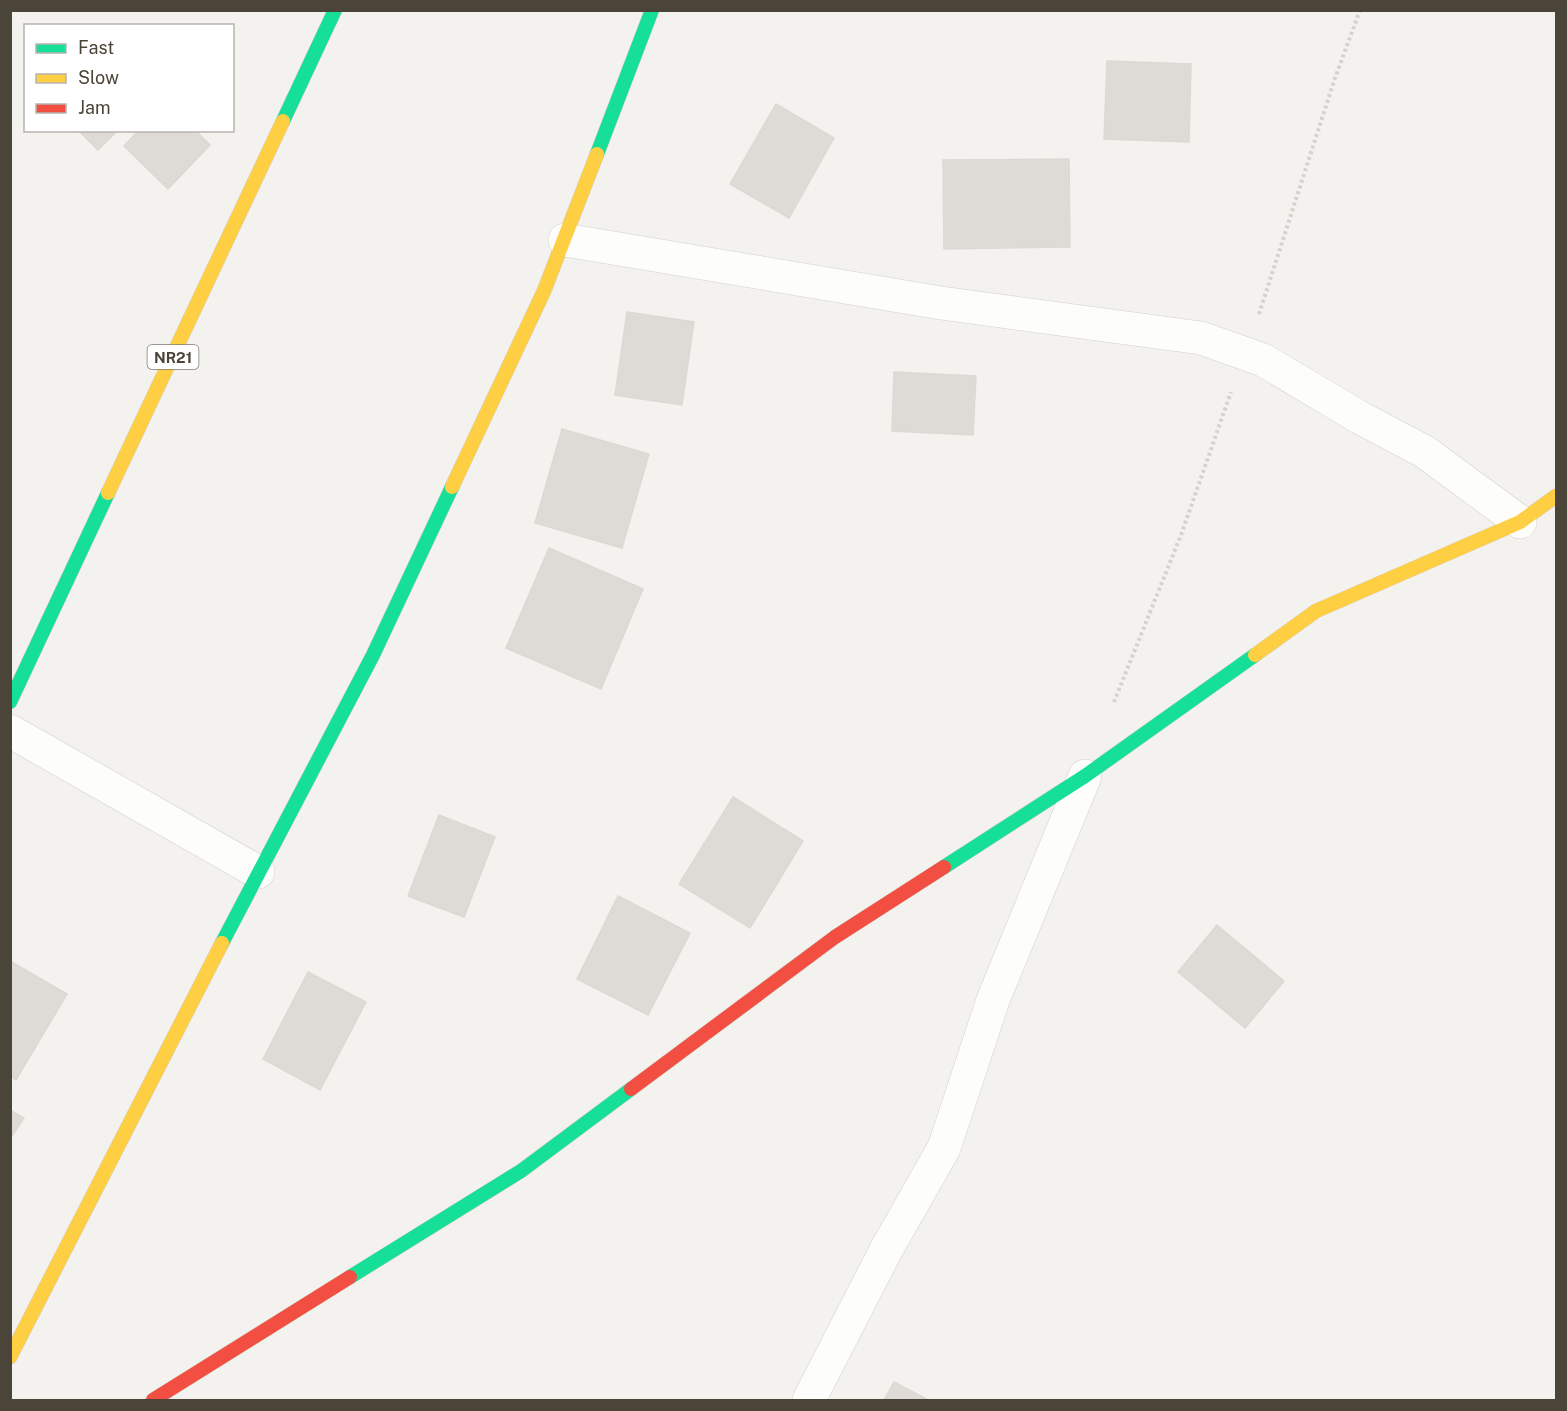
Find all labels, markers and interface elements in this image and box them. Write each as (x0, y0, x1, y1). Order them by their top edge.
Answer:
legend (24, 24, 234, 132)
text: Fast (78, 37, 114, 58)
text: Slow (78, 67, 119, 88)
text: Jam (78, 97, 111, 118)
road number: NR21 (148, 345, 198, 369)

